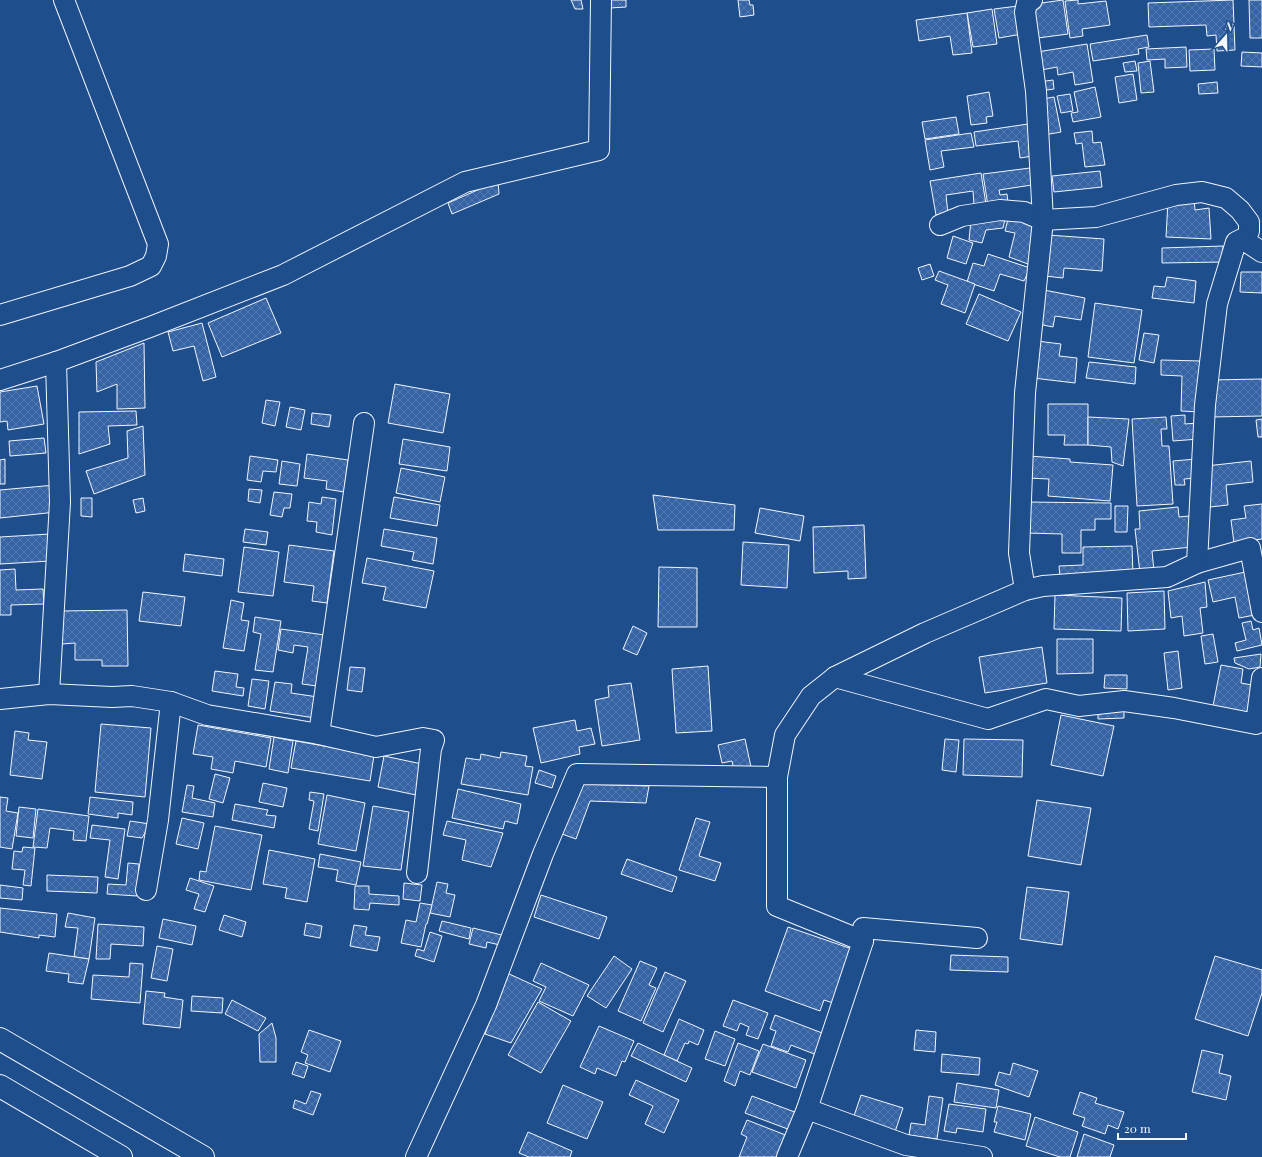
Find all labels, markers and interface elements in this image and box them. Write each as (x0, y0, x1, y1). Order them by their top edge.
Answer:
north arrow (1206, 16, 1246, 56)
text: N (1223, 18, 1236, 35)
scale bar (1118, 1115, 1186, 1141)
text: 20 m (1124, 1120, 1151, 1136)

